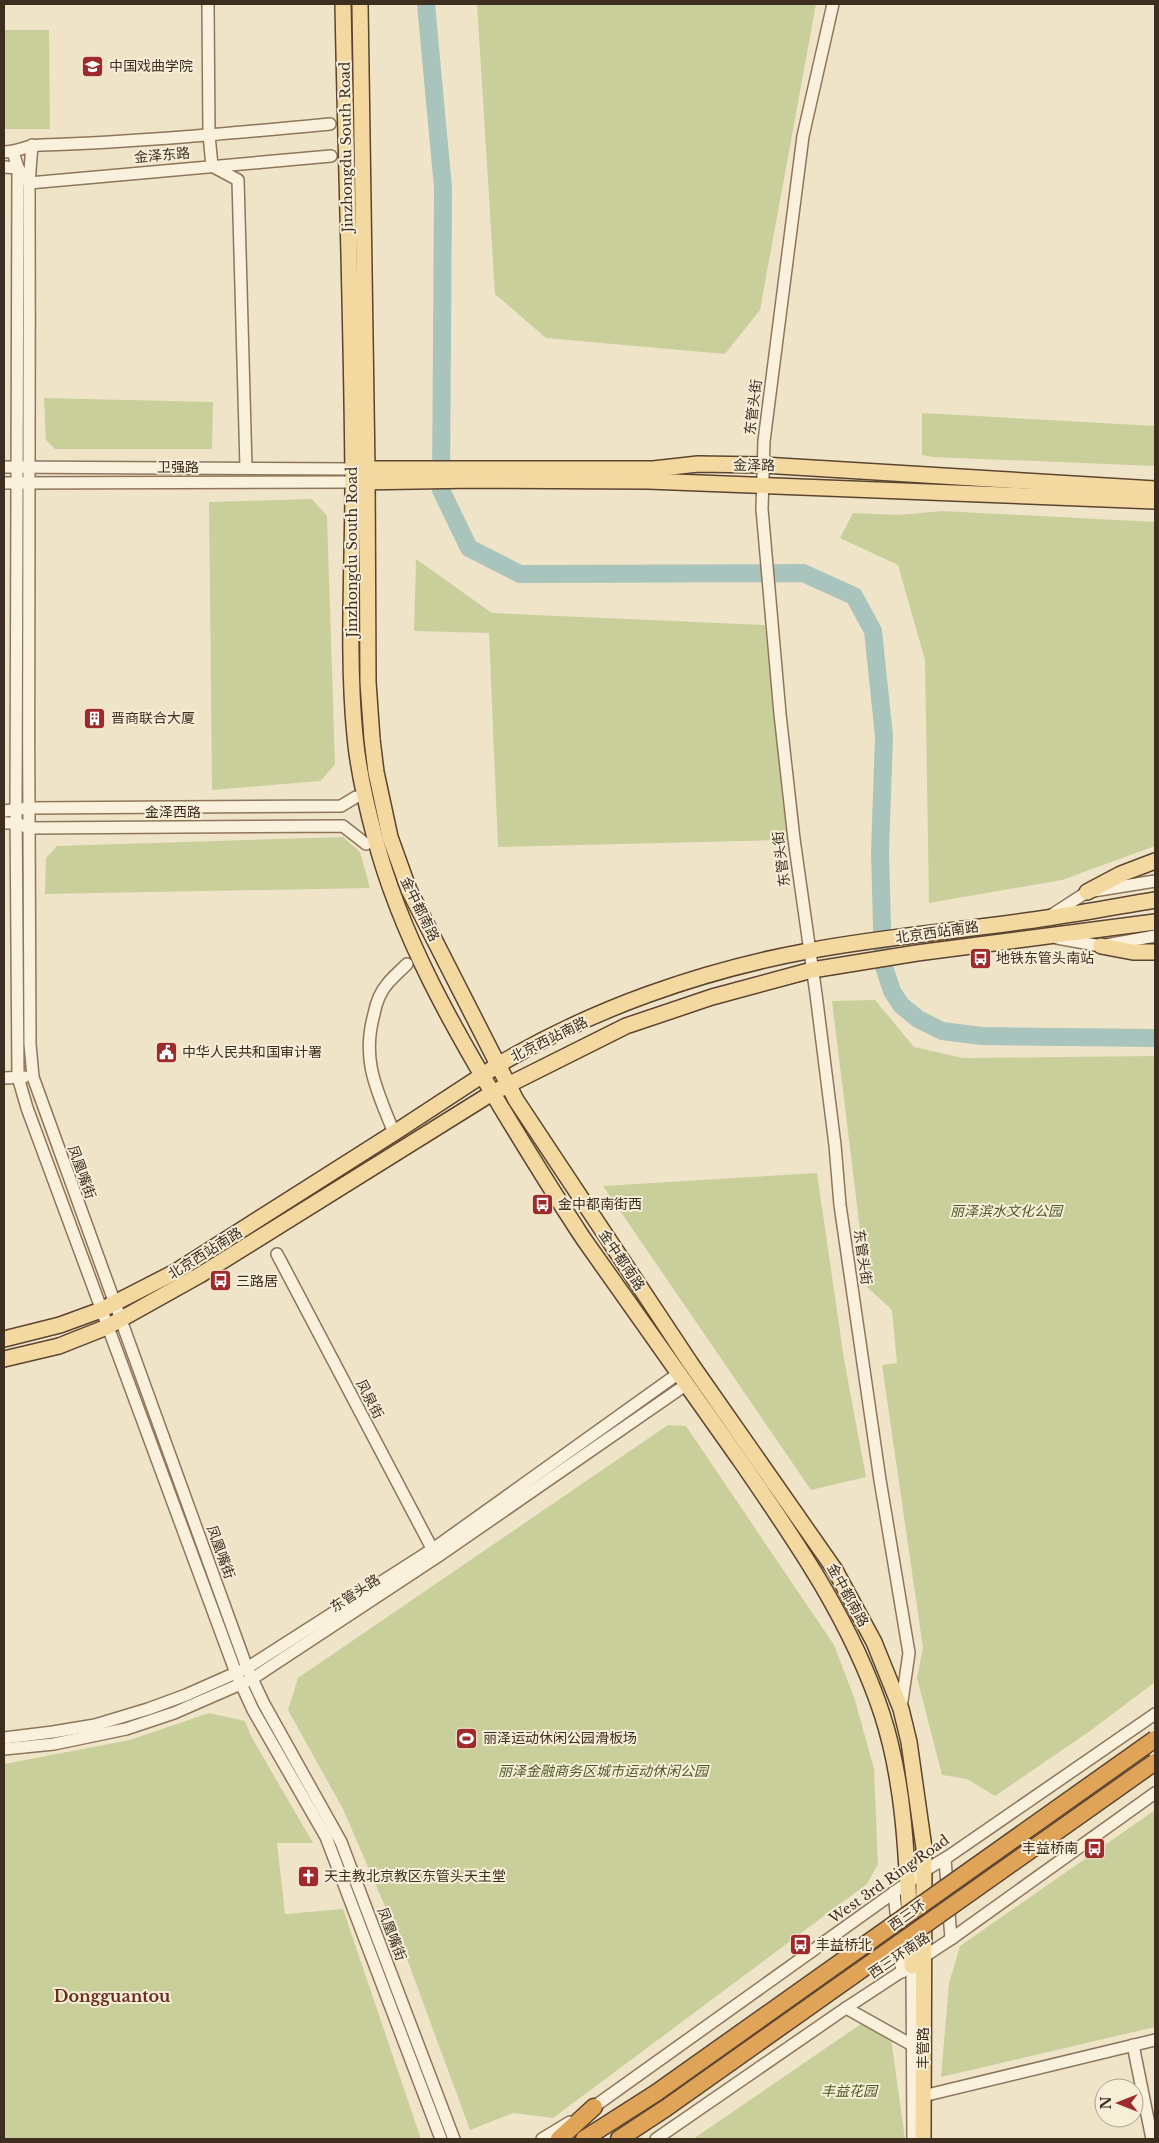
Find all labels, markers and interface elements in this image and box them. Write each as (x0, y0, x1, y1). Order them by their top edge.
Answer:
school or university icon: 中国戏曲学院 (81, 54, 105, 78)
place label: 中国戏曲学院 (109, 57, 193, 75)
street label: Jinzhongdu South Road (336, 61, 357, 235)
street label: 金泽东路 (133, 144, 191, 166)
street label: 东管头街 (741, 378, 765, 436)
street label: 金泽路 (733, 456, 775, 474)
street label: 卫强路 (157, 458, 199, 476)
street label: Jinzhongdu South Road (343, 466, 361, 639)
building icon: 晋商联合大厦 (83, 706, 107, 730)
place label: 晋商联合大厦 (111, 709, 195, 727)
street label: 金泽西路 (145, 803, 201, 821)
street label: 东管头街 (769, 830, 793, 888)
street label: 金中都南路 (397, 874, 443, 944)
street label: 北京西站南路 (894, 917, 980, 947)
bus stop icon: 地铁东管头南站 (968, 946, 992, 970)
place label: 地铁东管头南站 (996, 949, 1094, 967)
street label: 北京西站南路 (507, 1012, 591, 1066)
public building icon: 中华人民共和国审计署 (154, 1040, 178, 1064)
place label: 中华人民共和国审计署 (182, 1043, 322, 1061)
street label: 凤凰嘴街 (64, 1143, 100, 1201)
bus stop icon: 金中都南街西 (530, 1192, 554, 1216)
place label: 金中都南街西 (558, 1195, 642, 1213)
park label: 丽泽滨水文化公园 (950, 1202, 1064, 1220)
street label: 北京西站南路 (165, 1223, 245, 1283)
street label: 金中都南路 (595, 1226, 649, 1294)
street label: 东管头街 (850, 1228, 876, 1286)
bus stop icon: 三路居 (208, 1269, 232, 1293)
place label: 三路居 (236, 1272, 278, 1290)
street label: 凤泉街 (352, 1376, 388, 1422)
street label: 凤凰嘴街 (203, 1523, 239, 1581)
street label: 金中都南路 (823, 1560, 873, 1630)
street label: 东管头路 (327, 1570, 383, 1616)
sports icon: 丽泽运动休闲公园滑板场 (455, 1726, 479, 1750)
place label: 丽泽运动休闲公园滑板场 (483, 1729, 637, 1747)
park label: 丽泽金融商务区城市运动休闲公园 (498, 1762, 710, 1780)
street label: West 3rd Ring Road (825, 1830, 953, 1928)
bus stop icon: 丰益桥南 (1082, 1836, 1106, 1860)
place label: 丰益桥南 (1022, 1839, 1078, 1857)
church icon: 天主教北京教区东管头天主堂 (296, 1864, 320, 1888)
place label: 天主教北京教区东管头天主堂 (324, 1867, 506, 1885)
street label: 西三环 (885, 1896, 929, 1934)
street label: 凤凰嘴街 (374, 1905, 410, 1963)
street label: 西三环南路 (865, 1928, 933, 1982)
bus stop icon: 丰益桥北 (788, 1933, 812, 1957)
place label: 丰益桥北 (816, 1936, 872, 1954)
district label: Dongguantou (54, 1986, 171, 2006)
street label: 丰管路 (914, 2027, 932, 2069)
north arrow (1094, 2078, 1144, 2128)
park label: 丰益花园 (821, 2082, 879, 2100)
text: N (1097, 2096, 1115, 2110)

